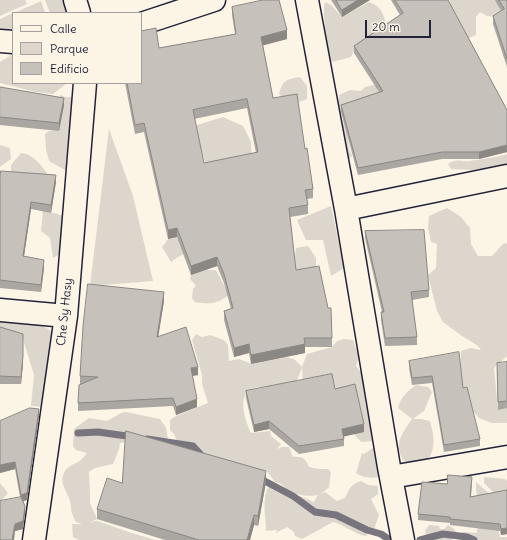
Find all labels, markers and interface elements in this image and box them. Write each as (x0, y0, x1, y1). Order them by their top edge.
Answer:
legend (12, 12, 142, 84)
scale bar (367, 12, 433, 38)
text: 20 m (372, 19, 400, 34)
text: Calle (50, 21, 77, 36)
text: Parque (50, 41, 89, 56)
text: Edificio (50, 61, 89, 76)
street label: Che Sy Hasy (54, 277, 76, 347)

